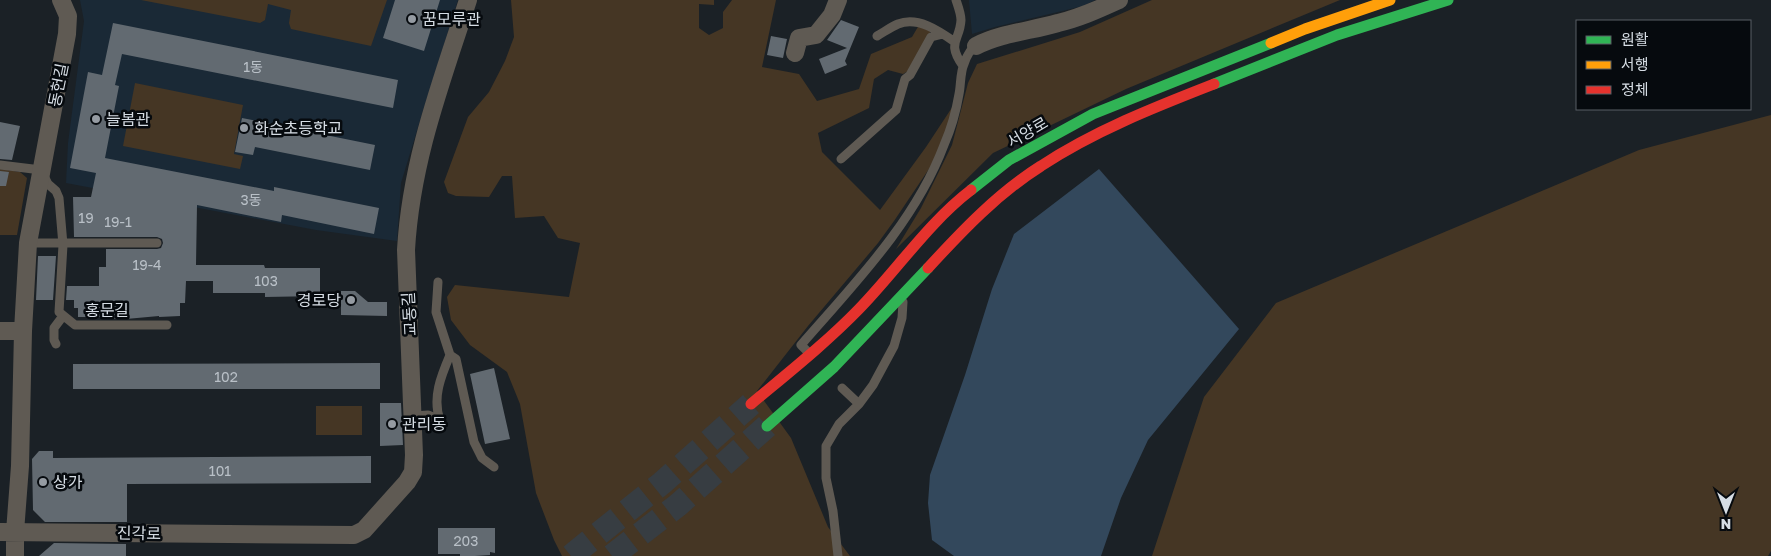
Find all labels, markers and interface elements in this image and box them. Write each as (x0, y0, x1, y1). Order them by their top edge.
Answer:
place label: 꿈모루관 (422, 9, 481, 29)
marker: 꿈모루관 (406, 13, 418, 25)
legend (1576, 20, 1751, 110)
text: 원활 (1621, 30, 1649, 48)
text: 서행 (1621, 55, 1649, 73)
house number: 1동 (243, 58, 263, 75)
street label: 동헌길 (44, 61, 72, 109)
text: 정체 (1621, 80, 1649, 98)
place label: 늘봄관 (106, 109, 150, 129)
street label: 서양로 (1003, 112, 1051, 152)
marker: 늘봄관 (90, 113, 102, 125)
place label: 화순초등학교 (254, 118, 342, 138)
marker: 화순초등학교 (238, 122, 250, 134)
house number: 3동 (240, 191, 262, 208)
house number: 19 (78, 209, 94, 226)
house number: 19-1 (104, 213, 132, 230)
house number: 19-4 (132, 256, 162, 273)
house number: 103 (254, 272, 278, 289)
place label: 경로당 (297, 290, 341, 310)
street label: 교동길 (398, 291, 420, 337)
marker: 경로당 (345, 294, 357, 306)
street label: 홍문길 (85, 300, 129, 320)
house number: 102 (214, 368, 238, 385)
place label: 관리동 (402, 414, 446, 434)
marker: 관리동 (386, 418, 398, 430)
house number: 101 (209, 462, 231, 479)
place label: 상가 (53, 472, 83, 492)
marker: 상가 (37, 476, 49, 488)
north arrow (1701, 486, 1751, 536)
text: N (1721, 516, 1731, 533)
street label: 진각로 (117, 523, 162, 543)
house number: 203 (454, 532, 479, 549)

